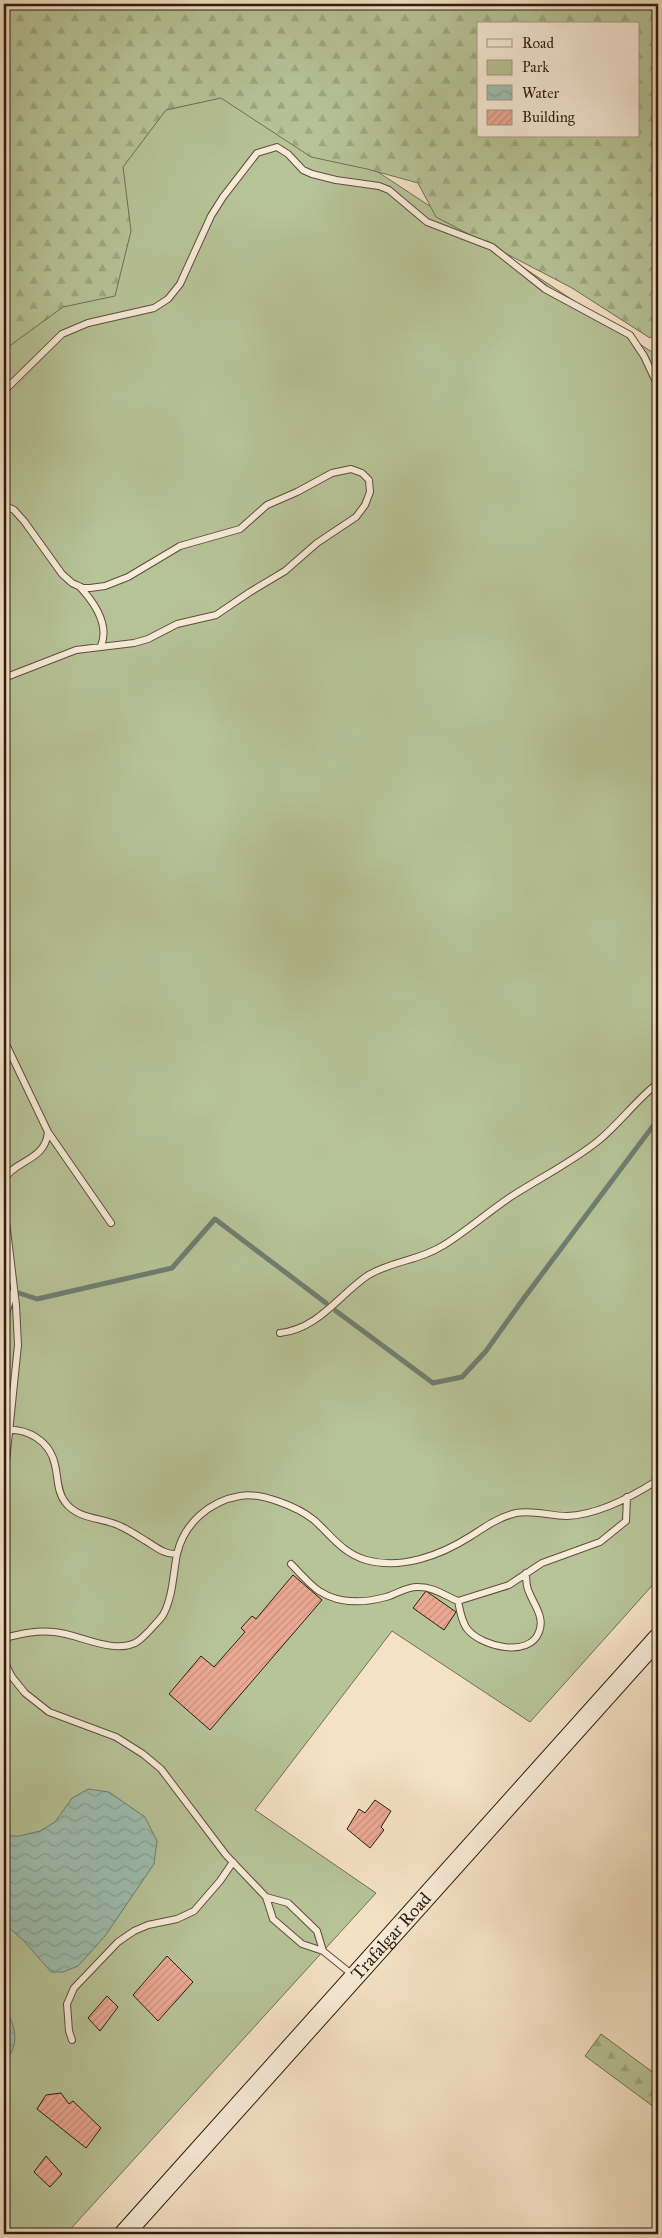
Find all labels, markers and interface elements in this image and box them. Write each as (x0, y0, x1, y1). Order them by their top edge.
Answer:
legend (477, 22, 640, 138)
text: Road (522, 34, 554, 52)
text: Park (522, 58, 549, 76)
text: Water (522, 84, 559, 102)
text: Building (522, 108, 576, 126)
street label: Trafalgar Road (346, 1888, 436, 1984)

